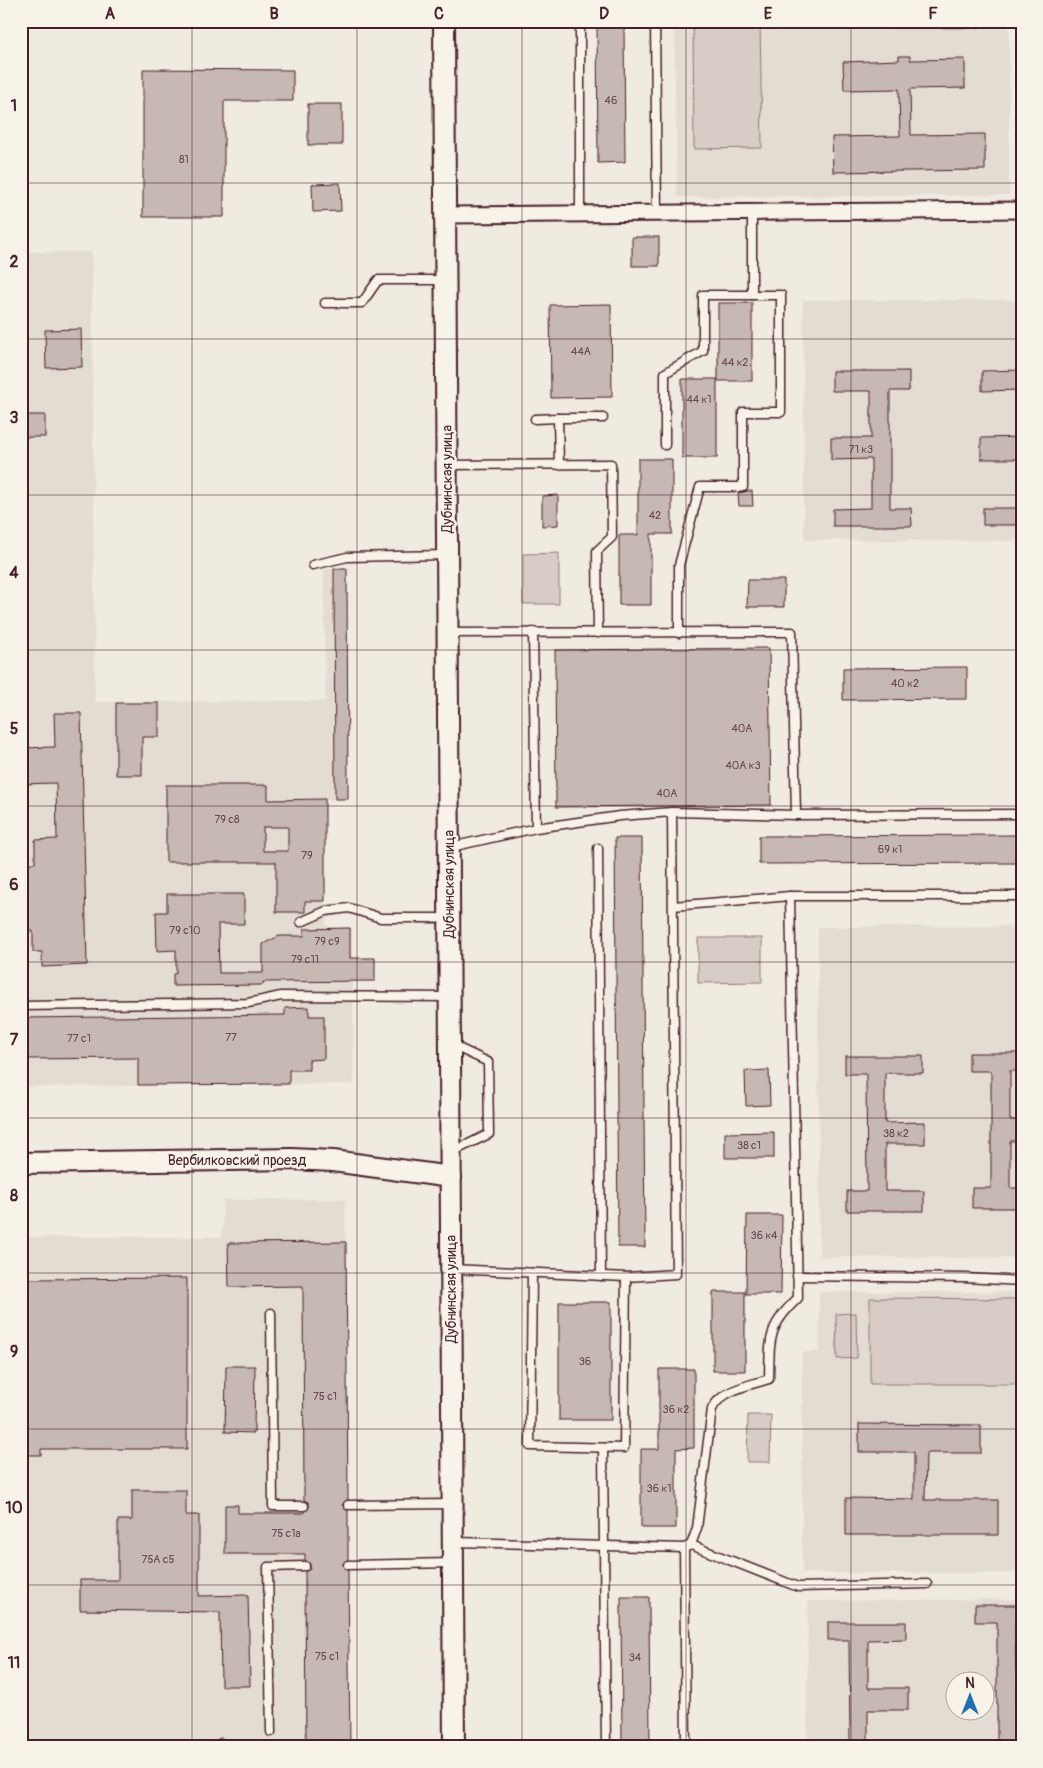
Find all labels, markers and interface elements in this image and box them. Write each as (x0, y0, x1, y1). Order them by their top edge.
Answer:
text: A (105, 4, 116, 24)
text: B (269, 4, 279, 24)
text: C (434, 4, 444, 24)
text: D (599, 4, 609, 24)
text: E (764, 4, 773, 24)
text: F (928, 4, 938, 24)
house number: 46 (605, 94, 617, 107)
text: 1 (11, 96, 17, 116)
house number: 81 (179, 153, 189, 166)
text: 2 (10, 252, 19, 272)
house number: 44А (571, 345, 591, 358)
house number: 44 к2 (722, 356, 748, 369)
house number: 44 к1 (686, 393, 712, 406)
text: 3 (10, 408, 19, 428)
street label: Дубнинская улица (439, 425, 456, 534)
house number: 71 к3 (849, 443, 873, 456)
house number: 42 (649, 509, 661, 522)
text: 4 (9, 563, 19, 583)
house number: 40 к2 (891, 677, 919, 690)
text: 5 (10, 719, 19, 739)
house number: 40А (731, 722, 753, 735)
house number: 40А к3 (725, 759, 761, 772)
house number: 40А (656, 787, 678, 800)
house number: 79 с8 (214, 813, 240, 826)
street label: Дубнинская улица (441, 830, 458, 939)
house number: 69 к1 (878, 843, 902, 856)
house number: 79 (301, 849, 313, 862)
text: 6 (9, 875, 19, 895)
house number: 79 с10 (169, 924, 201, 937)
house number: 79 с9 (314, 935, 340, 948)
house number: 79 с11 (291, 953, 319, 966)
text: 7 (10, 1030, 19, 1050)
house number: 77 (225, 1031, 237, 1044)
house number: 77 с1 (67, 1032, 91, 1045)
house number: 38 к2 (883, 1127, 909, 1140)
house number: 38 с1 (737, 1139, 761, 1152)
street label: Вербилковский проезд (168, 1152, 307, 1169)
text: 8 (10, 1186, 18, 1206)
house number: 36 к4 (751, 1229, 778, 1242)
street label: Дубнинская улица (443, 1235, 460, 1344)
text: 9 (10, 1342, 18, 1362)
house number: 36 (579, 1355, 591, 1368)
house number: 75 с1 (313, 1390, 337, 1403)
house number: 36 к2 (663, 1403, 689, 1416)
house number: 36 к1 (647, 1482, 671, 1495)
text: 10 (5, 1498, 23, 1518)
house number: 75 c1a (271, 1527, 301, 1540)
house number: 75А с5 (142, 1553, 174, 1566)
house number: 75 c1 (315, 1650, 339, 1663)
house number: 34 (629, 1651, 642, 1664)
text: 11 (8, 1653, 20, 1673)
north arrow (946, 1670, 996, 1720)
text: N (965, 1675, 975, 1692)

